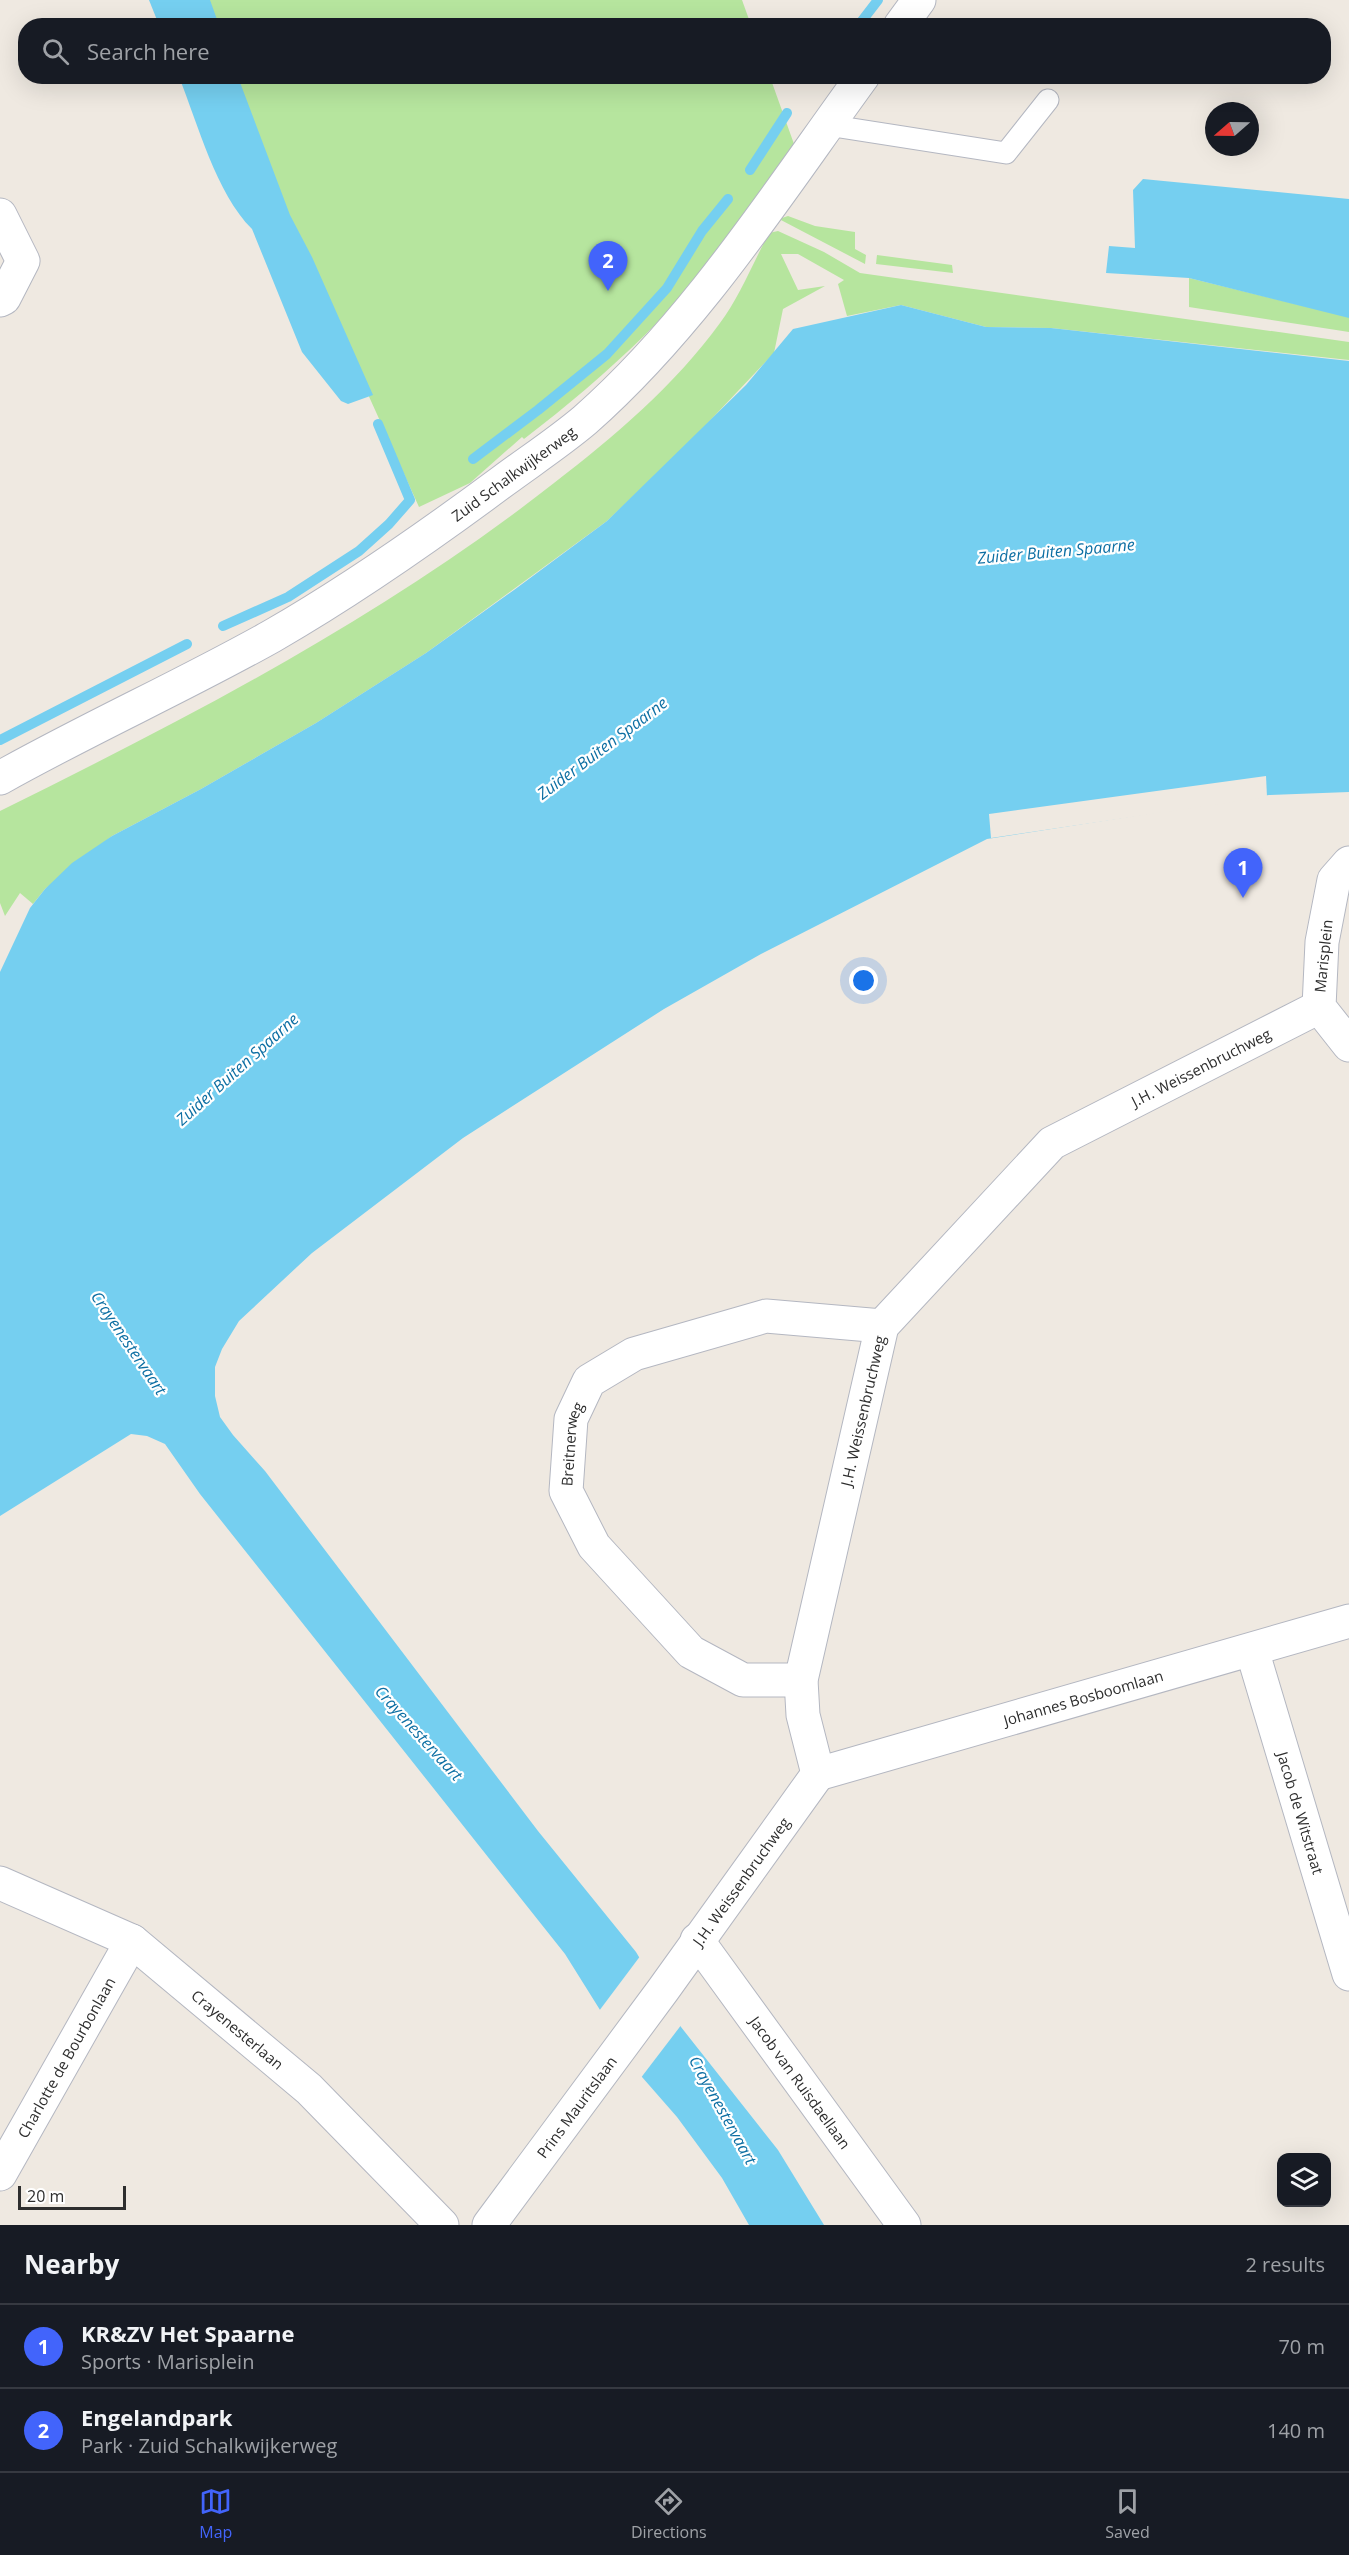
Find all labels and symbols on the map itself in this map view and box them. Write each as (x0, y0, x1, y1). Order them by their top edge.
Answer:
north arrow (1205, 102, 1259, 156)
pin: 2 (588, 242, 628, 291)
street label: Zuid Schalkwijkerweg (447, 421, 580, 526)
water label: Zuider Buiten Spaarne (975, 533, 1136, 569)
water label: Zuider Buiten Spaarne (532, 692, 672, 805)
pin: 1 (1224, 848, 1262, 898)
street label: Marisplein (1309, 919, 1337, 993)
your location (849, 966, 878, 995)
water label: Zuider Buiten Spaarne (170, 1008, 303, 1131)
street label: J.H. Weissenbruchweg (1126, 1023, 1274, 1112)
water label: Crayenestervaart (86, 1287, 172, 1400)
street label: J.H. Weissenbruchweg (835, 1334, 890, 1490)
street label: Breitnerweg (556, 1398, 588, 1487)
street label: Johannes Bosboomlaan (999, 1665, 1165, 1731)
water label: Crayenestervaart (370, 1681, 468, 1786)
street label: Jacob de Witstraat (1272, 1747, 1329, 1877)
street label: J.H. Weissenbruchweg (687, 1813, 794, 1952)
street label: Charlotte de Bourbonlaan (13, 1973, 120, 2141)
street label: Crayenesterlaan (187, 1985, 288, 2074)
street label: Jacob van Ruisdaellaan (744, 2010, 855, 2153)
street label: Prins Mauritslaan (532, 2052, 621, 2162)
water label: Crayenestervaart (684, 2052, 762, 2169)
scale bar (18, 2183, 126, 2210)

